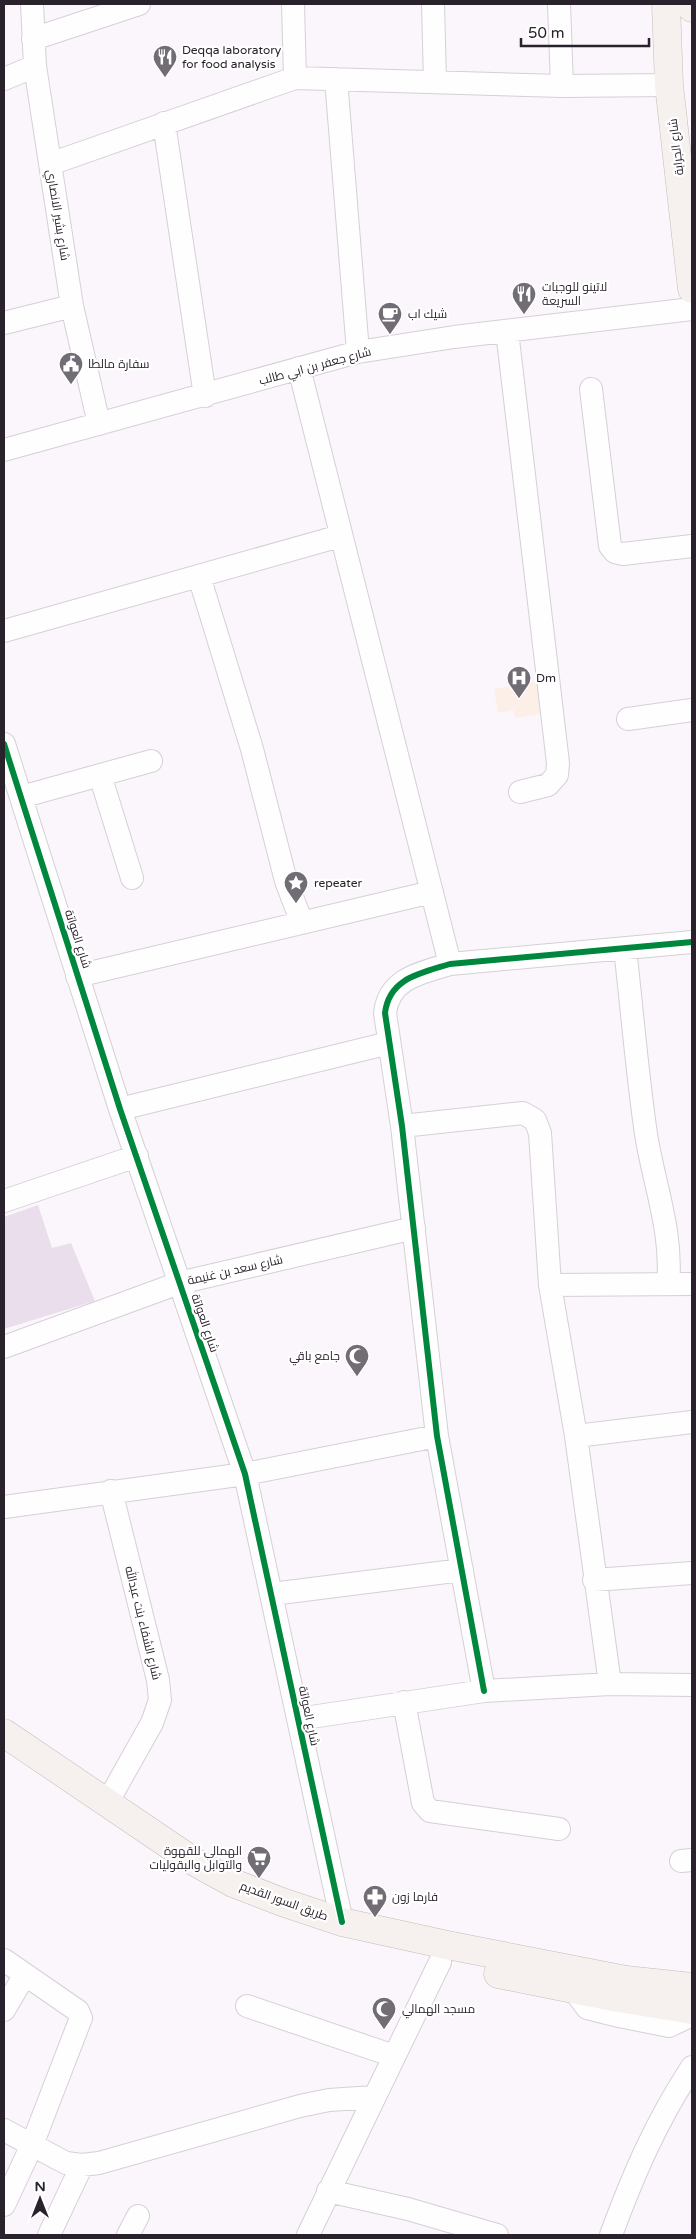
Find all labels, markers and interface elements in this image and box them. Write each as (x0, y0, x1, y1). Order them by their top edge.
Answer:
scale bar (521, 15, 648, 47)
text: 50 m (528, 24, 565, 42)
place label: Deqqa laboratory for food analysis (182, 43, 282, 71)
restaurant icon: Deqqa laboratory for food analysis (152, 44, 178, 78)
street label: شارع الجرابة (666, 118, 687, 176)
street label: شارع بشير الانصاري (41, 168, 72, 262)
place label: لاتينو للوجبات السريعة (542, 280, 607, 308)
restaurant icon: لاتينو للوجبات السريعة (511, 281, 537, 315)
cafe icon: شيك اب (377, 301, 403, 335)
place label: شيك اب (408, 307, 447, 321)
street label: شارع جعفر بن ابي طالب (257, 344, 373, 391)
public building icon: سفارة مالطا (58, 351, 84, 385)
place label: سفارة مالطا (88, 357, 150, 371)
hospital icon: Dm (506, 665, 532, 699)
place label: Dm (536, 671, 556, 685)
place icon: repeater (283, 870, 309, 904)
place label: repeater (314, 876, 362, 890)
street label: شارع العواتة (61, 908, 94, 970)
street label: شارع سعد بن غنيمة (186, 1252, 284, 1289)
street label: شارع العواتة (188, 1292, 222, 1354)
mosque icon: جامع باقي (344, 1343, 370, 1377)
place label: جامع باقي (289, 1349, 340, 1366)
street label: شارع الشفاء بنت عبدالله (121, 1564, 165, 1682)
street label: شارع العواتة (295, 1685, 322, 1747)
place label: الهمالي للقهوة والتوابل والبقوليات (149, 1844, 242, 1872)
supermarket icon: الهمالي للقهوة والتوابل والبقوليات (246, 1845, 272, 1879)
street label: طريق السور القديم (238, 1879, 330, 1924)
pharmacy icon: فارما زون (362, 1884, 388, 1918)
place label: فارما زون (392, 1890, 438, 1904)
mosque icon: مسجد الهمالي (371, 1996, 397, 2030)
place label: مسجد الهمالي (402, 2002, 475, 2019)
north arrow (15, 2174, 65, 2224)
text: N (34, 2178, 46, 2195)

